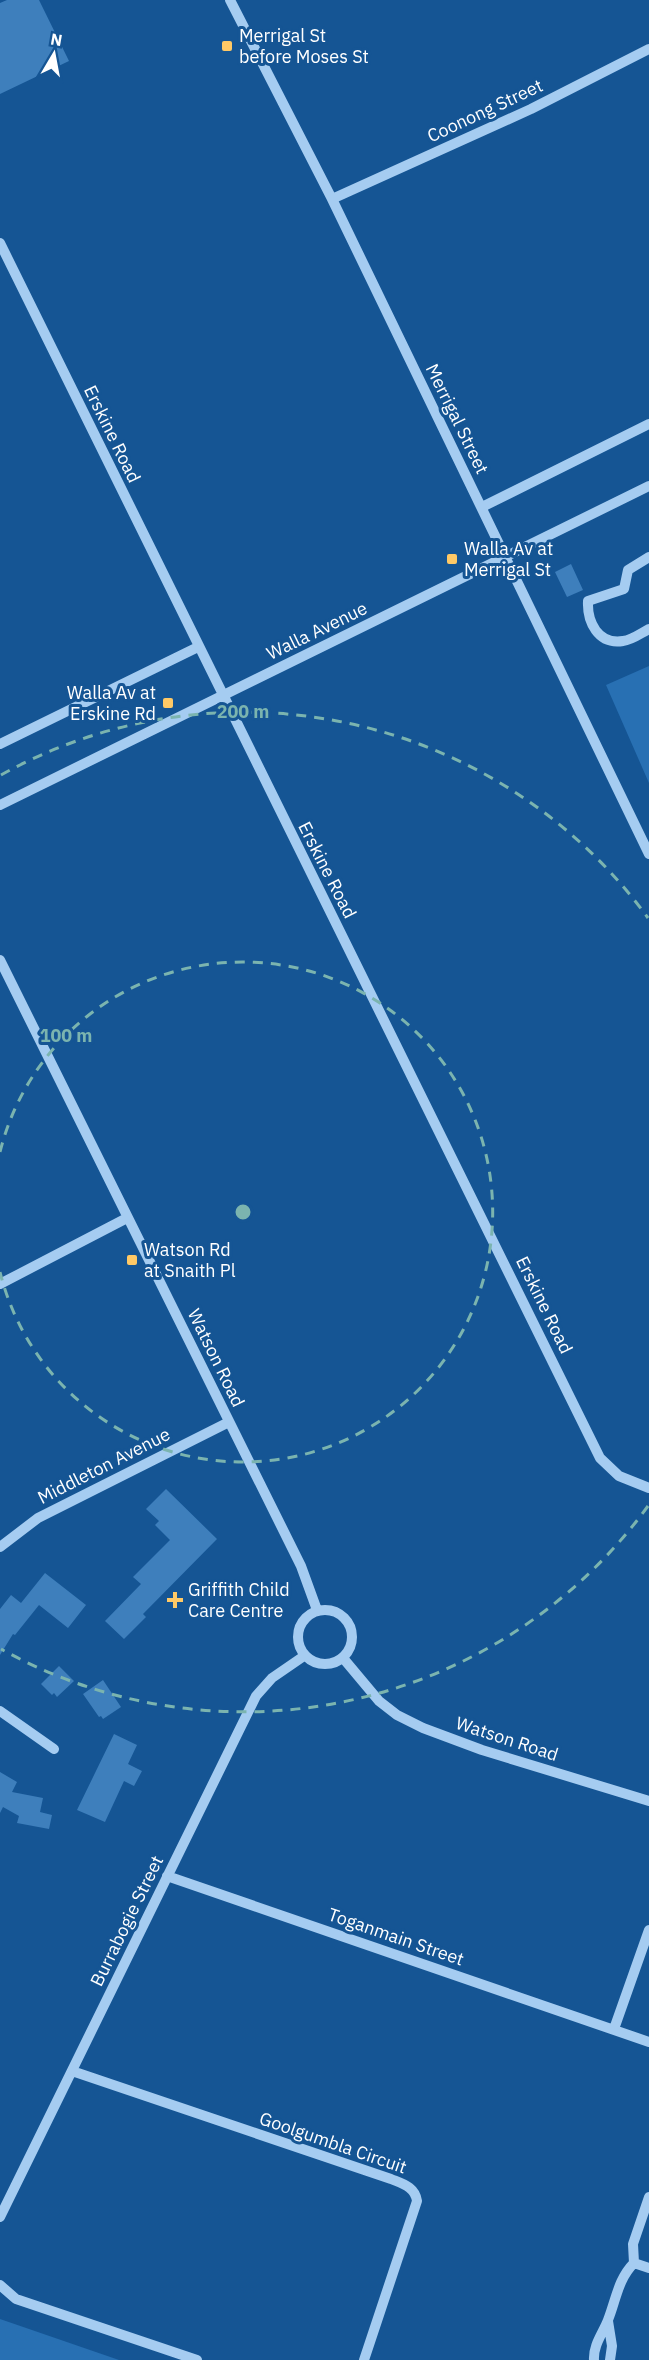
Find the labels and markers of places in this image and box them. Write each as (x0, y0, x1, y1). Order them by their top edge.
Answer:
place label: Merrigal St before Moses St (239, 24, 369, 68)
marker: Merrigal St before Moses St (220, 39, 234, 53)
place label: Walla Av at Merrigal St (464, 537, 553, 581)
marker: Walla Av at Merrigal St (445, 552, 459, 566)
place label: Walla Av at Erskine Rd (67, 681, 156, 725)
marker: Walla Av at Erskine Rd (161, 696, 175, 710)
centre of rings (233, 1202, 253, 1222)
place label: Watson Rd at Snaith Pl (144, 1238, 236, 1282)
marker: Watson Rd at Snaith Pl (125, 1253, 139, 1267)
place label: Griffith Child Care Centre (188, 1578, 290, 1622)
marker: Griffith Child Care Centre (166, 1591, 184, 1609)

